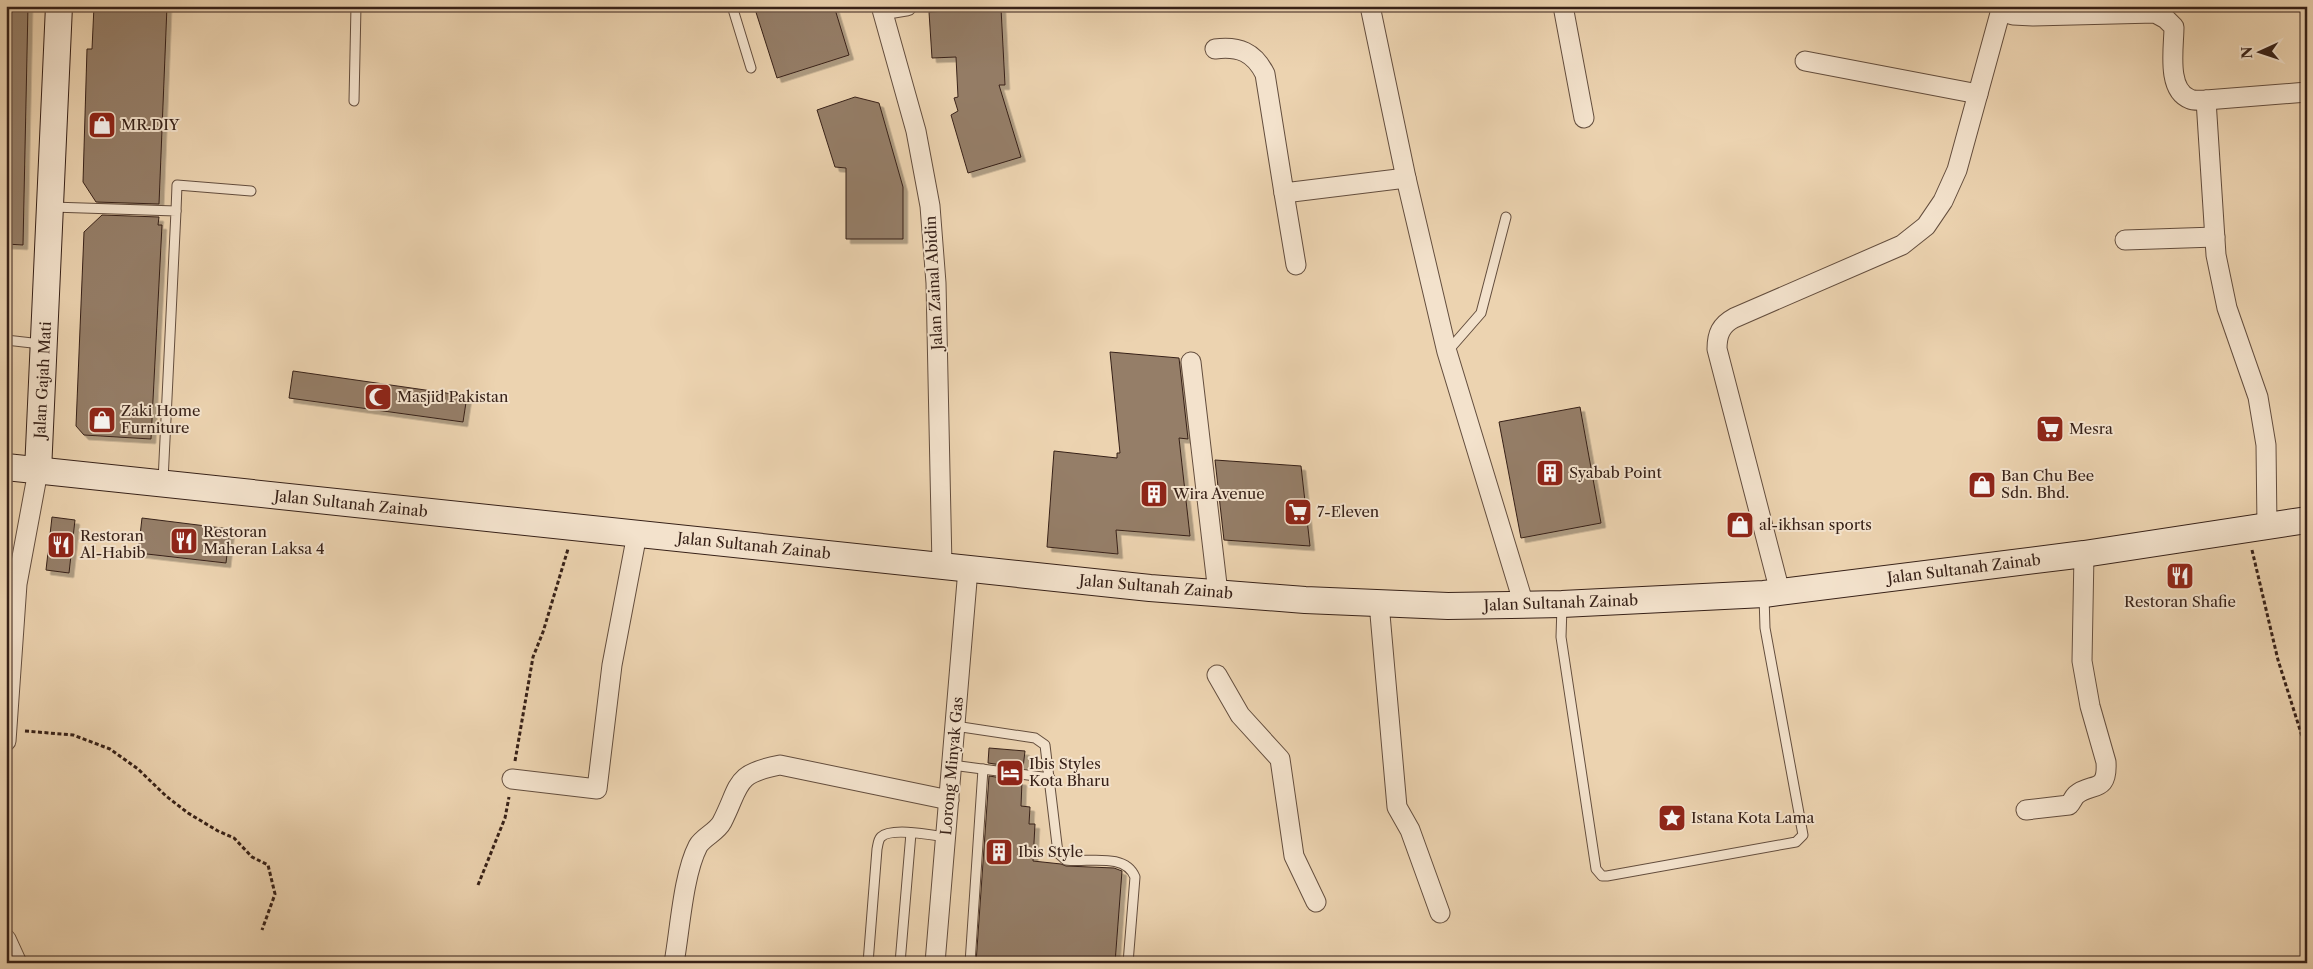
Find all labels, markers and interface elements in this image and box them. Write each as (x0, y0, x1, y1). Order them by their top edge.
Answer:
north arrow (2236, 28, 2286, 78)
text: N (2238, 46, 2256, 59)
shop icon: MR.DIY (87, 110, 117, 140)
place label: MR.DIY (121, 115, 180, 134)
street label: Jalan Zainal Abidin (920, 215, 947, 353)
street label: Jalan Gajah Mati (30, 321, 55, 441)
mosque icon: Masjid Pakistan (363, 382, 393, 412)
place label: Masjid Pakistan (397, 387, 509, 406)
place label: Zaki Home Furniture (121, 401, 200, 437)
shop icon: Zaki Home Furniture (87, 405, 117, 435)
supermarket icon: Mesra (2035, 414, 2065, 444)
place label: Mesra (2069, 419, 2113, 438)
building icon: Syabab Point (1535, 458, 1565, 488)
place label: Syabab Point (1569, 463, 1662, 482)
place label: Ban Chu Bee Sdn. Bhd. (2001, 466, 2094, 502)
shop icon: Ban Chu Bee Sdn. Bhd. (1967, 470, 1997, 500)
building icon: Wira Avenue (1139, 479, 1169, 509)
place label: Wira Avenue (1172, 484, 1265, 503)
street label: Jalan Sultanah Zainab (271, 486, 429, 521)
supermarket icon: 7-Eleven (1283, 497, 1313, 527)
place label: 7-Eleven (1317, 502, 1380, 521)
shop icon: al-ikhsan sports (1725, 510, 1755, 540)
place label: al-ikhsan sports (1759, 515, 1872, 534)
place label: Restoran Maheran Laksa 4 (203, 522, 325, 558)
place label: Restoran Al-Habib (79, 526, 146, 562)
restaurant icon: Restoran Maheran Laksa 4 (169, 526, 199, 556)
street label: Jalan Sultanah Zainab (674, 528, 832, 563)
restaurant icon: Restoran Al-Habib (46, 530, 76, 560)
street label: Jalan Sultanah Zainab (1884, 550, 2042, 588)
restaurant icon: Restoran Shafie (2165, 561, 2195, 591)
street label: Jalan Sultanah Zainab (1076, 570, 1234, 603)
street label: Jalan Sultanah Zainab (1482, 590, 1638, 615)
place label: Restoran Shafie (2124, 592, 2236, 611)
street label: Lorong Minyak Gas (936, 696, 967, 836)
place label: Ibis Styles Kota Bharu (1029, 754, 1110, 790)
hotel icon: Ibis Styles Kota Bharu (995, 758, 1025, 788)
place icon: Istana Kota Lama (1657, 803, 1687, 833)
place label: Istana Kota Lama (1691, 808, 1814, 827)
building icon: Ibis Style (984, 837, 1014, 867)
place label: Ibis Style (1018, 842, 1083, 861)

